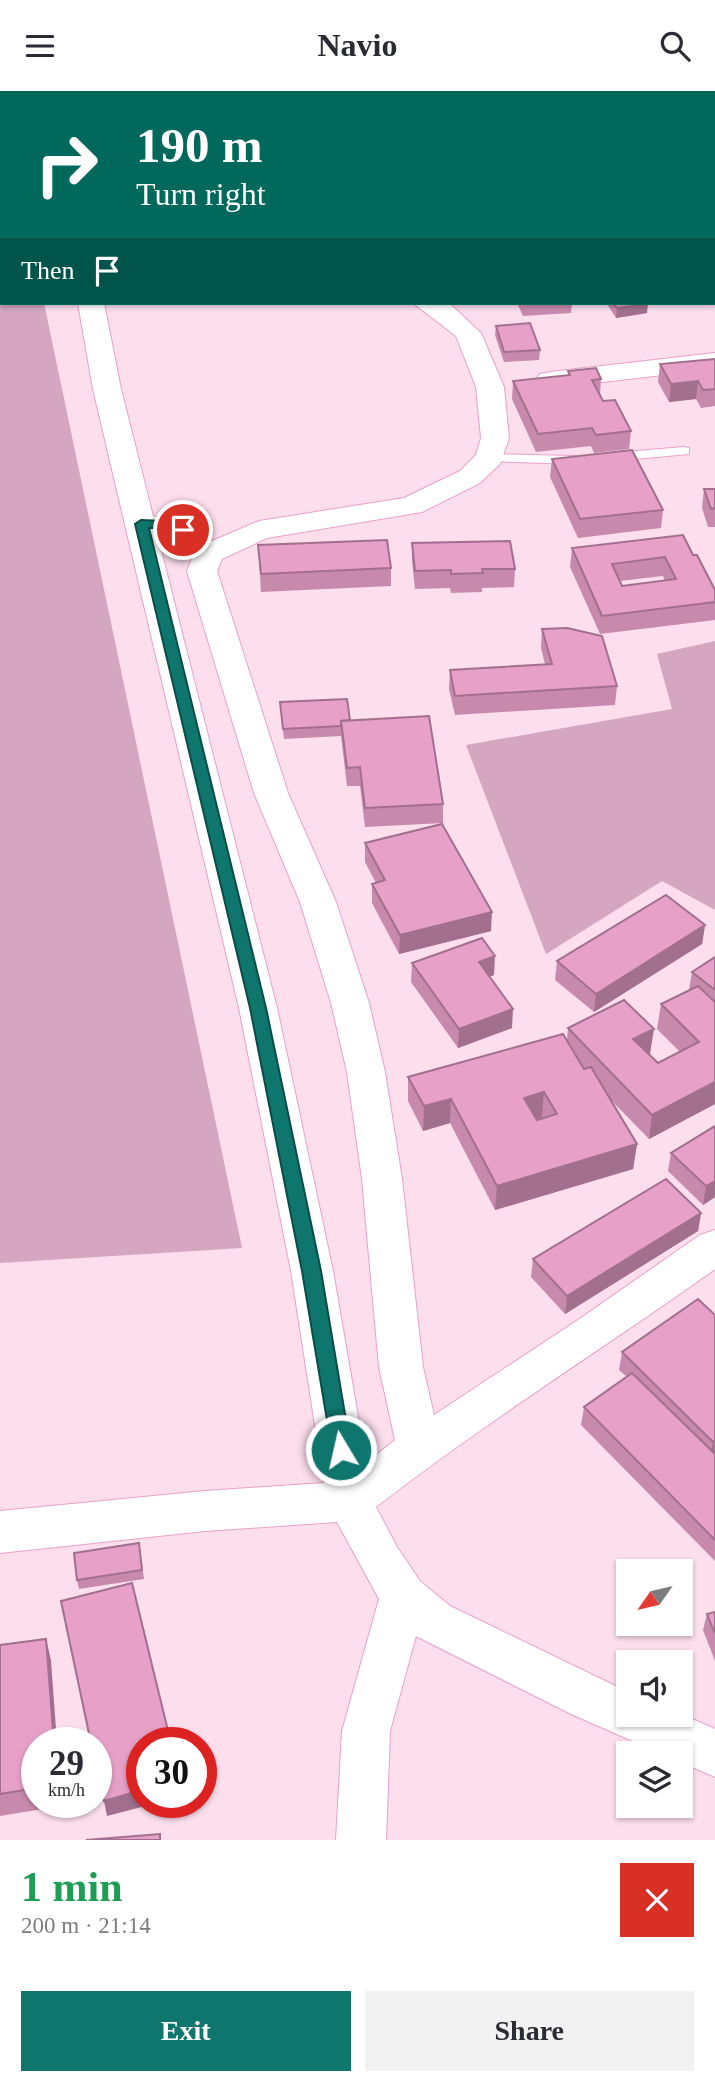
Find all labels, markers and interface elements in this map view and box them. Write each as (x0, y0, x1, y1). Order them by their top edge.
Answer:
icon: menu (21, 27, 59, 65)
text: Navio (318, 27, 398, 63)
icon: search (656, 27, 694, 65)
text: 190 m (136, 118, 263, 173)
icon: right (21, 119, 112, 210)
text: Turn right (136, 176, 266, 212)
icon: arrive (88, 252, 126, 290)
text: Then (21, 256, 74, 285)
pin (153, 500, 213, 560)
icon: arrive (164, 511, 202, 549)
position arrow (304, 1413, 378, 1487)
north arrow (616, 1559, 693, 1636)
map controls (616, 1559, 693, 1818)
button: sound (616, 1650, 693, 1727)
speed limit sign: 30 (126, 1727, 217, 1818)
button: layers (616, 1741, 693, 1818)
text: 29 (49, 1744, 84, 1783)
text: km/h (48, 1780, 85, 1800)
button: close (620, 1863, 694, 1937)
text: 1 min (21, 1864, 123, 1910)
text: 200 m · 21:14 (21, 1913, 151, 1938)
button: Exit (21, 1991, 351, 2071)
button: Share (365, 1991, 694, 2071)

